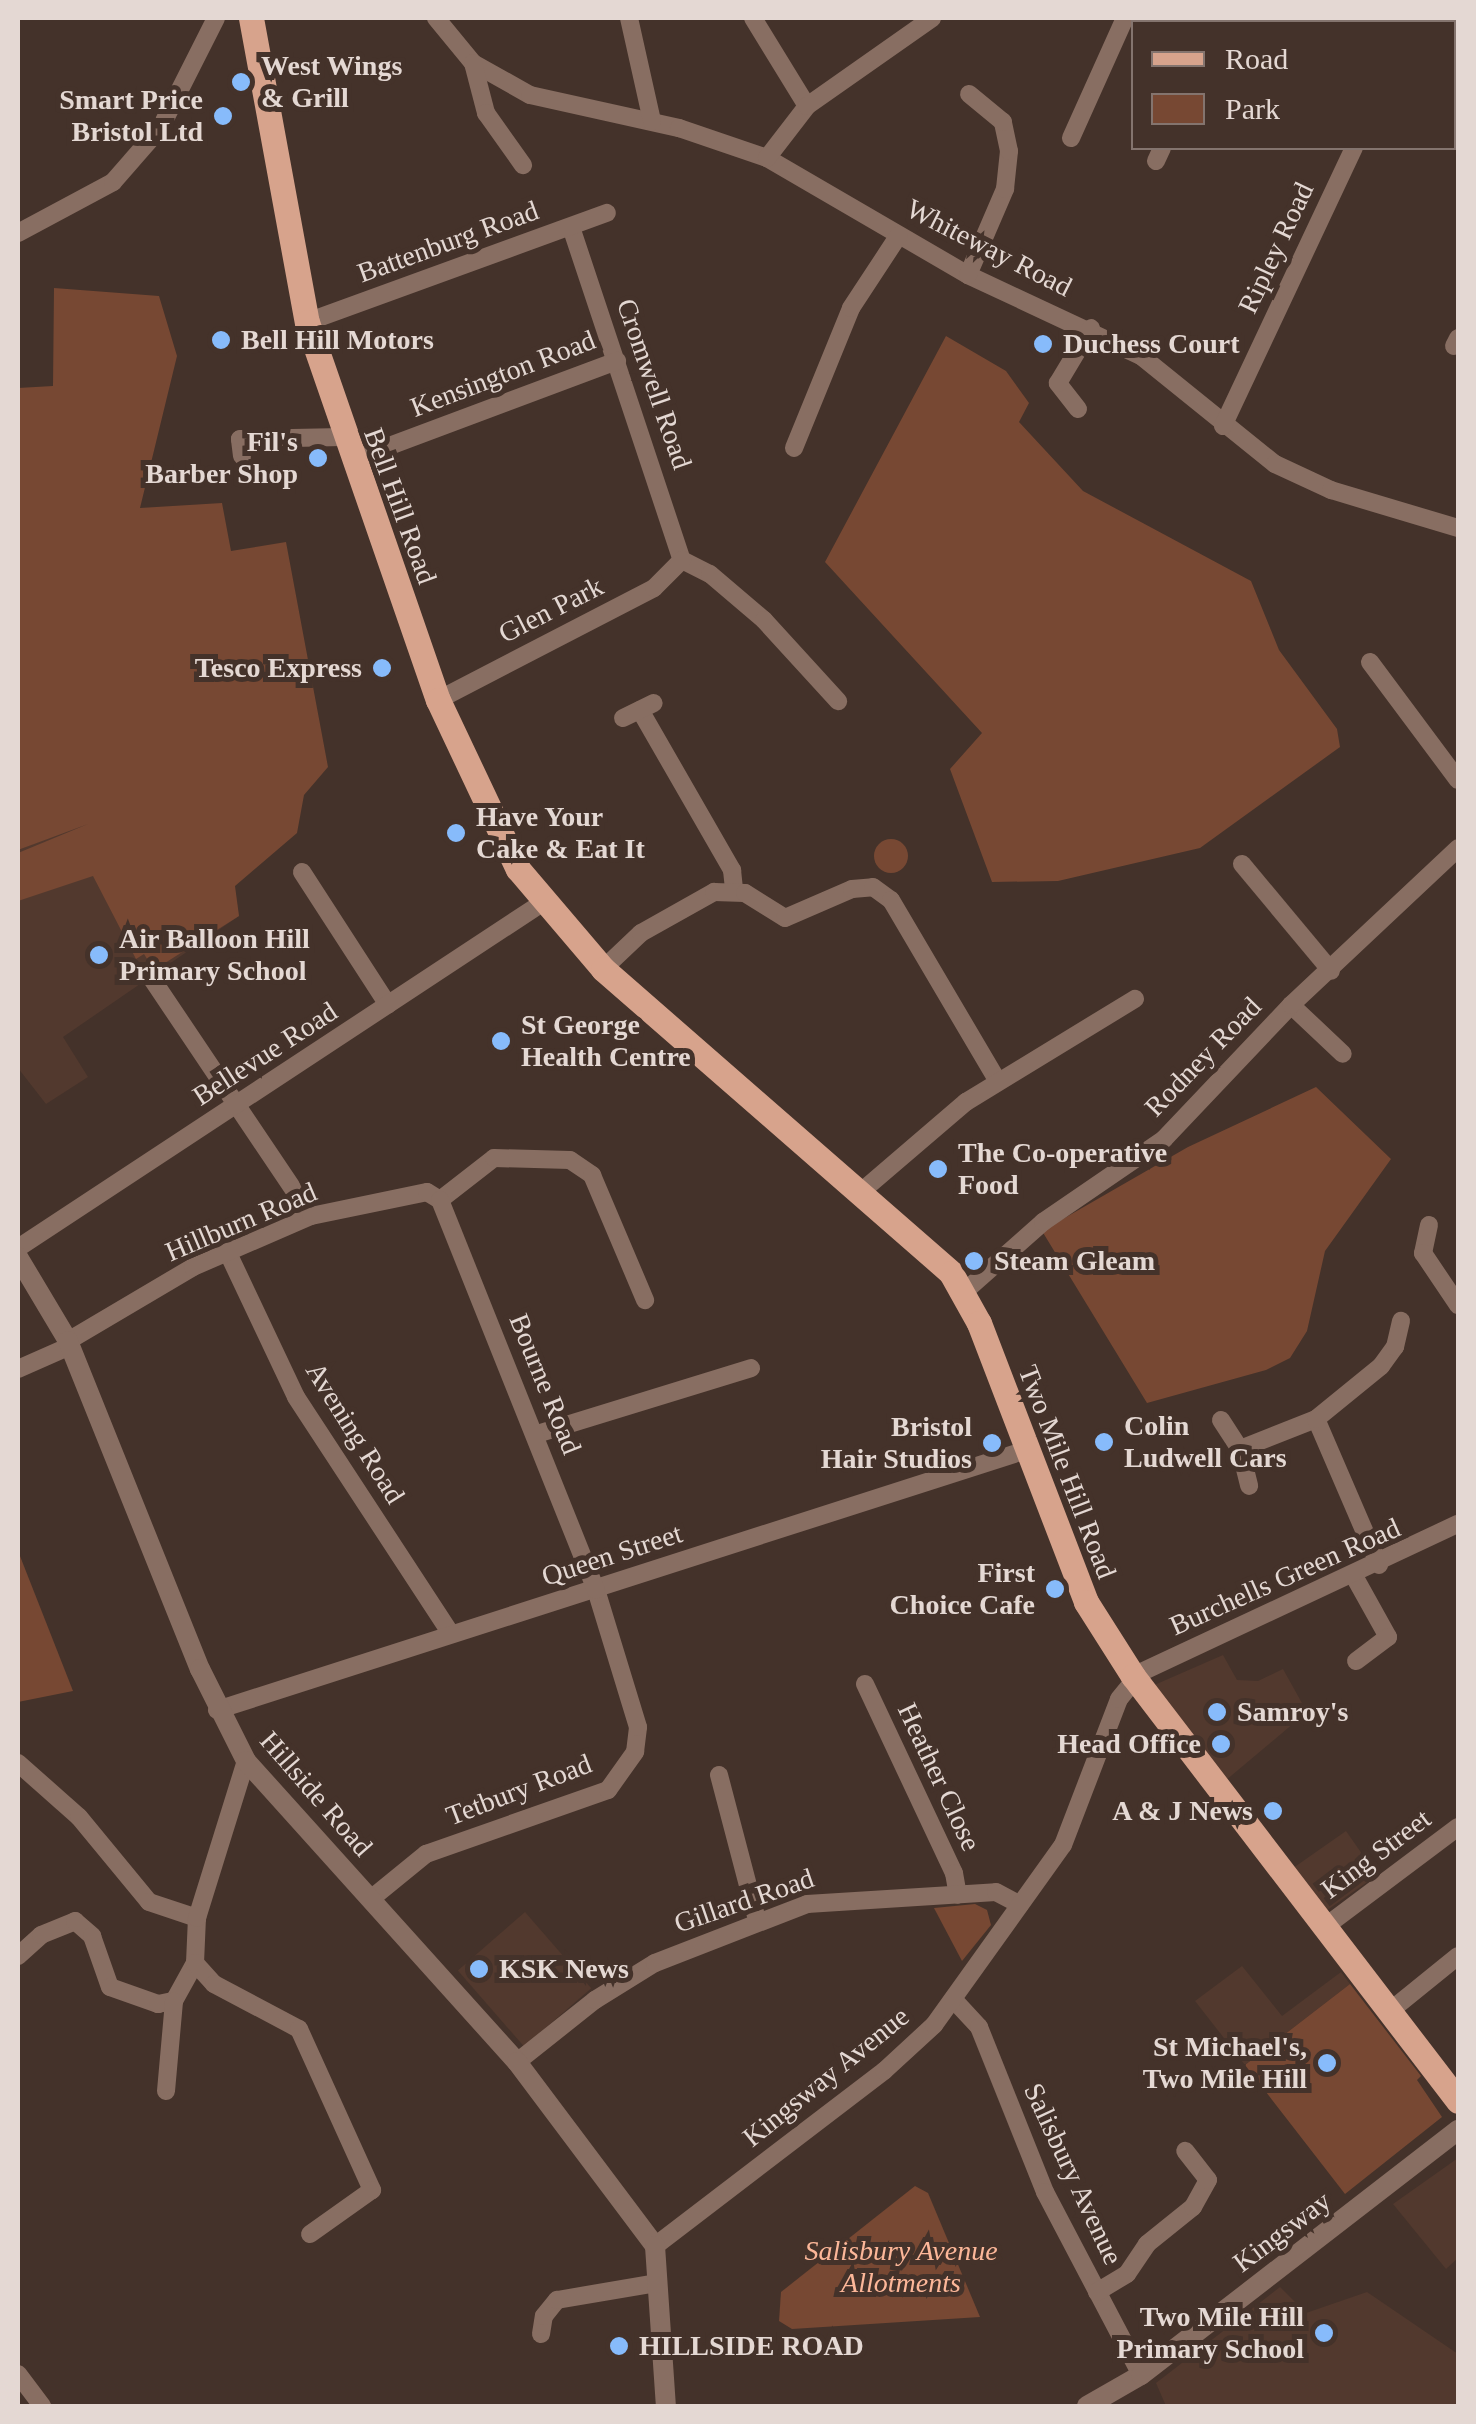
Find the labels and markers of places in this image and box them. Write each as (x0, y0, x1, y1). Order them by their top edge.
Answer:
place label: West Wings & Grill (261, 49, 403, 115)
marker: West Wings & Grill (230, 71, 252, 93)
place label: Smart Price Bristol Ltd (59, 83, 203, 149)
marker: Smart Price Bristol Ltd (212, 105, 234, 127)
place label: Bell Hill Motors (241, 323, 434, 357)
place label: Duchess Court (1063, 327, 1240, 361)
marker: Bell Hill Motors (210, 329, 232, 351)
marker: Duchess Court (1032, 333, 1054, 355)
place label: Fil's Barber Shop (145, 425, 298, 491)
marker: Fil's Barber Shop (307, 447, 329, 469)
place label: Tesco Express (195, 651, 362, 685)
marker: Tesco Express (371, 657, 393, 679)
place label: Have Your Cake & Eat It (476, 800, 645, 866)
marker: Have Your Cake & Eat It (445, 822, 467, 844)
place label: Air Balloon Hill Primary School (119, 922, 310, 988)
marker: Air Balloon Hill Primary School (88, 944, 110, 966)
place label: St George Health Centre (521, 1008, 691, 1074)
marker: St George Health Centre (490, 1030, 512, 1052)
place label: The Co-operative Food (958, 1136, 1167, 1202)
marker: The Co-operative Food (927, 1158, 949, 1180)
place label: Steam Gleam (994, 1244, 1155, 1278)
marker: Steam Gleam (963, 1250, 985, 1272)
place label: Colin Ludwell Cars (1124, 1409, 1287, 1475)
place label: Bristol Hair Studios (820, 1410, 972, 1476)
marker: Colin Ludwell Cars (1093, 1431, 1115, 1453)
marker: Bristol Hair Studios (981, 1432, 1003, 1454)
place label: First Choice Cafe (890, 1556, 1035, 1622)
marker: First Choice Cafe (1044, 1578, 1066, 1600)
place label: Samroy's (1237, 1695, 1348, 1729)
marker: Samroy's (1206, 1701, 1228, 1723)
place label: Head Office (1057, 1727, 1201, 1761)
marker: Head Office (1210, 1733, 1232, 1755)
place label: A & J News (1111, 1794, 1253, 1828)
marker: A & J News (1262, 1800, 1284, 1822)
place label: KSK News (499, 1952, 629, 1986)
marker: KSK News (468, 1958, 490, 1980)
place label: St Michael's, Two Mile Hill (1143, 2030, 1307, 2096)
marker: St Michael's, Two Mile Hill (1316, 2052, 1338, 2074)
place label: Two Mile Hill Primary School (1117, 2300, 1304, 2366)
marker: Two Mile Hill Primary School (1313, 2322, 1335, 2344)
place label: HILLSIDE ROAD (639, 2329, 864, 2363)
marker: HILLSIDE ROAD (608, 2335, 630, 2357)

